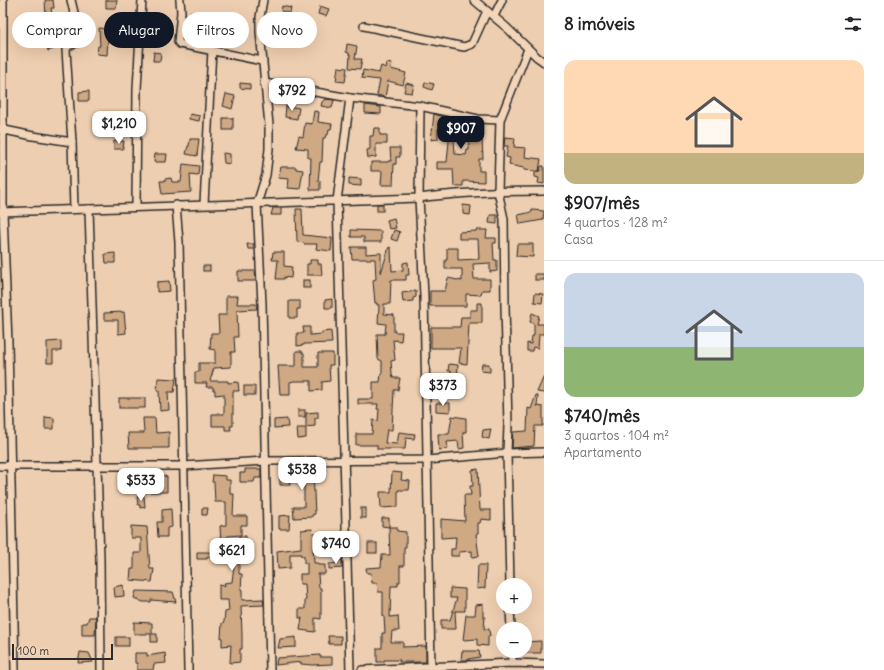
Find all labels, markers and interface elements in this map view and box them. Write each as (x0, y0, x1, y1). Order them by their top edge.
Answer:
chip: Comprar (12, 12, 96, 48)
chip: Alugar (104, 12, 174, 48)
chip: Filtros (182, 12, 249, 48)
chip: Novo (257, 12, 317, 48)
text: 8 imóveis (564, 13, 635, 35)
icon: filters (842, 13, 864, 35)
pin: $792 (268, 78, 316, 112)
text: $792 (278, 82, 306, 99)
icon: home (678, 86, 750, 158)
pin: $1,210 (86, 111, 152, 145)
text: $1,210 (101, 115, 137, 132)
pin: $907 (437, 116, 485, 150)
text: $907 (446, 120, 476, 137)
text: $907/mês (564, 192, 640, 214)
text: 4 quartos · 128 m² (564, 214, 668, 231)
text: Casa (564, 231, 593, 248)
icon: home (678, 299, 750, 371)
pin: $373 (419, 373, 467, 407)
text: $373 (429, 377, 457, 394)
text: $740/mês (564, 405, 640, 427)
text: 3 quartos · 104 m² (564, 427, 669, 444)
text: Apartamento (564, 444, 642, 461)
pin: $538 (278, 457, 326, 491)
text: $538 (287, 461, 317, 478)
pin: $533 (117, 468, 165, 502)
text: $533 (126, 472, 156, 489)
pin: $740 (312, 531, 360, 565)
text: $740 (321, 535, 351, 552)
pin: $621 (208, 538, 256, 572)
text: $621 (219, 542, 246, 559)
map controls (496, 578, 532, 658)
button: + (496, 578, 532, 614)
button: − (496, 622, 532, 658)
scale bar (12, 642, 113, 661)
text: 100 m (18, 644, 49, 658)

